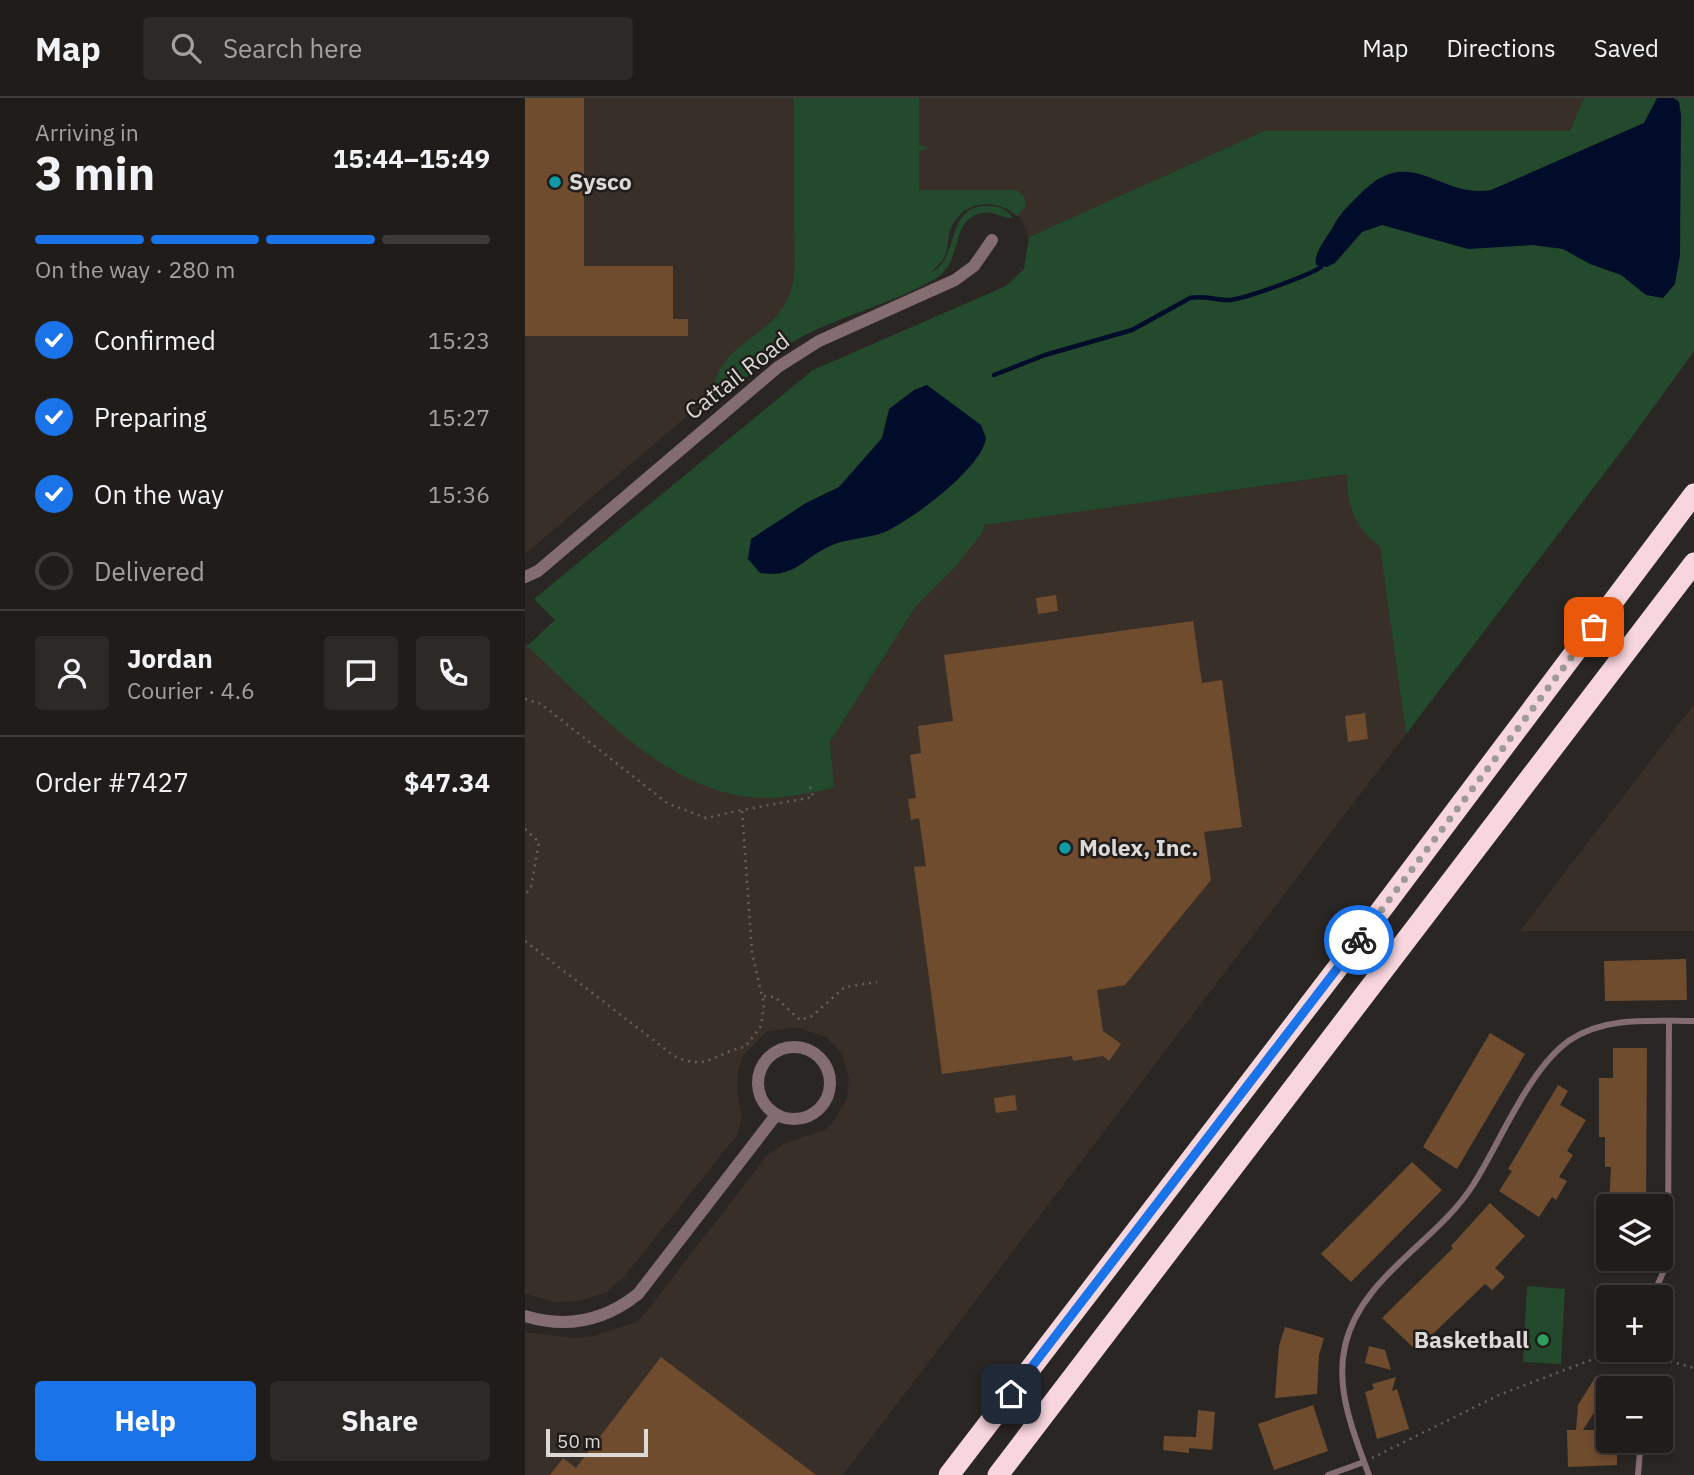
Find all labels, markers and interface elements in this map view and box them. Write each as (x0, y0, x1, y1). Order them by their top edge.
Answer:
search box (143, 17, 633, 80)
text: Map (35, 27, 101, 70)
icon: search (167, 29, 205, 67)
text: Search here (223, 31, 362, 65)
text: Map (1362, 32, 1408, 64)
text: Directions (1446, 32, 1556, 64)
text: Saved (1594, 32, 1659, 64)
text: Arriving in (35, 117, 139, 147)
text: 15:44–15:49 (333, 141, 490, 175)
text: 3 min (35, 143, 155, 203)
place label: Sysco (569, 166, 632, 196)
marker: Sysco (547, 174, 563, 190)
text: On the way · 280 m (35, 254, 235, 284)
icon: check (35, 321, 73, 359)
text: Confirmed (94, 323, 216, 357)
text: 15:23 (428, 325, 490, 355)
street label: Cattail Road (678, 325, 795, 426)
icon: check (35, 398, 73, 436)
text: Preparing (94, 400, 207, 434)
text: 15:27 (428, 402, 490, 432)
icon: check (35, 475, 73, 513)
text: On the way (94, 477, 224, 511)
text: 15:36 (428, 479, 490, 509)
text: Delivered (94, 554, 205, 588)
pin (1564, 597, 1624, 657)
icon: bag (1575, 608, 1613, 646)
button: person (35, 636, 109, 710)
button: chat (324, 636, 398, 710)
button: phone (416, 636, 490, 710)
text: Jordan (127, 641, 213, 675)
text: Courier · 4.6 (127, 675, 255, 705)
text: Order #7427 (35, 765, 189, 799)
text: $47.34 (404, 765, 490, 799)
place label: Molex, Inc. (1079, 832, 1198, 862)
marker: Molex, Inc. (1057, 840, 1073, 856)
courier (1324, 905, 1394, 975)
icon: bike (1340, 921, 1378, 959)
map controls (1596, 1194, 1673, 1453)
button: layers (1596, 1194, 1673, 1271)
button: + (1596, 1285, 1673, 1362)
place label: Basketball (1414, 1324, 1529, 1354)
marker: Basketball (1535, 1332, 1551, 1348)
pin (981, 1364, 1041, 1424)
icon: home (992, 1375, 1030, 1413)
button: − (1596, 1376, 1673, 1453)
button: Help (35, 1381, 256, 1461)
button: Share (270, 1381, 490, 1461)
scale bar (546, 1426, 647, 1458)
text: 50 m (557, 1429, 601, 1453)

